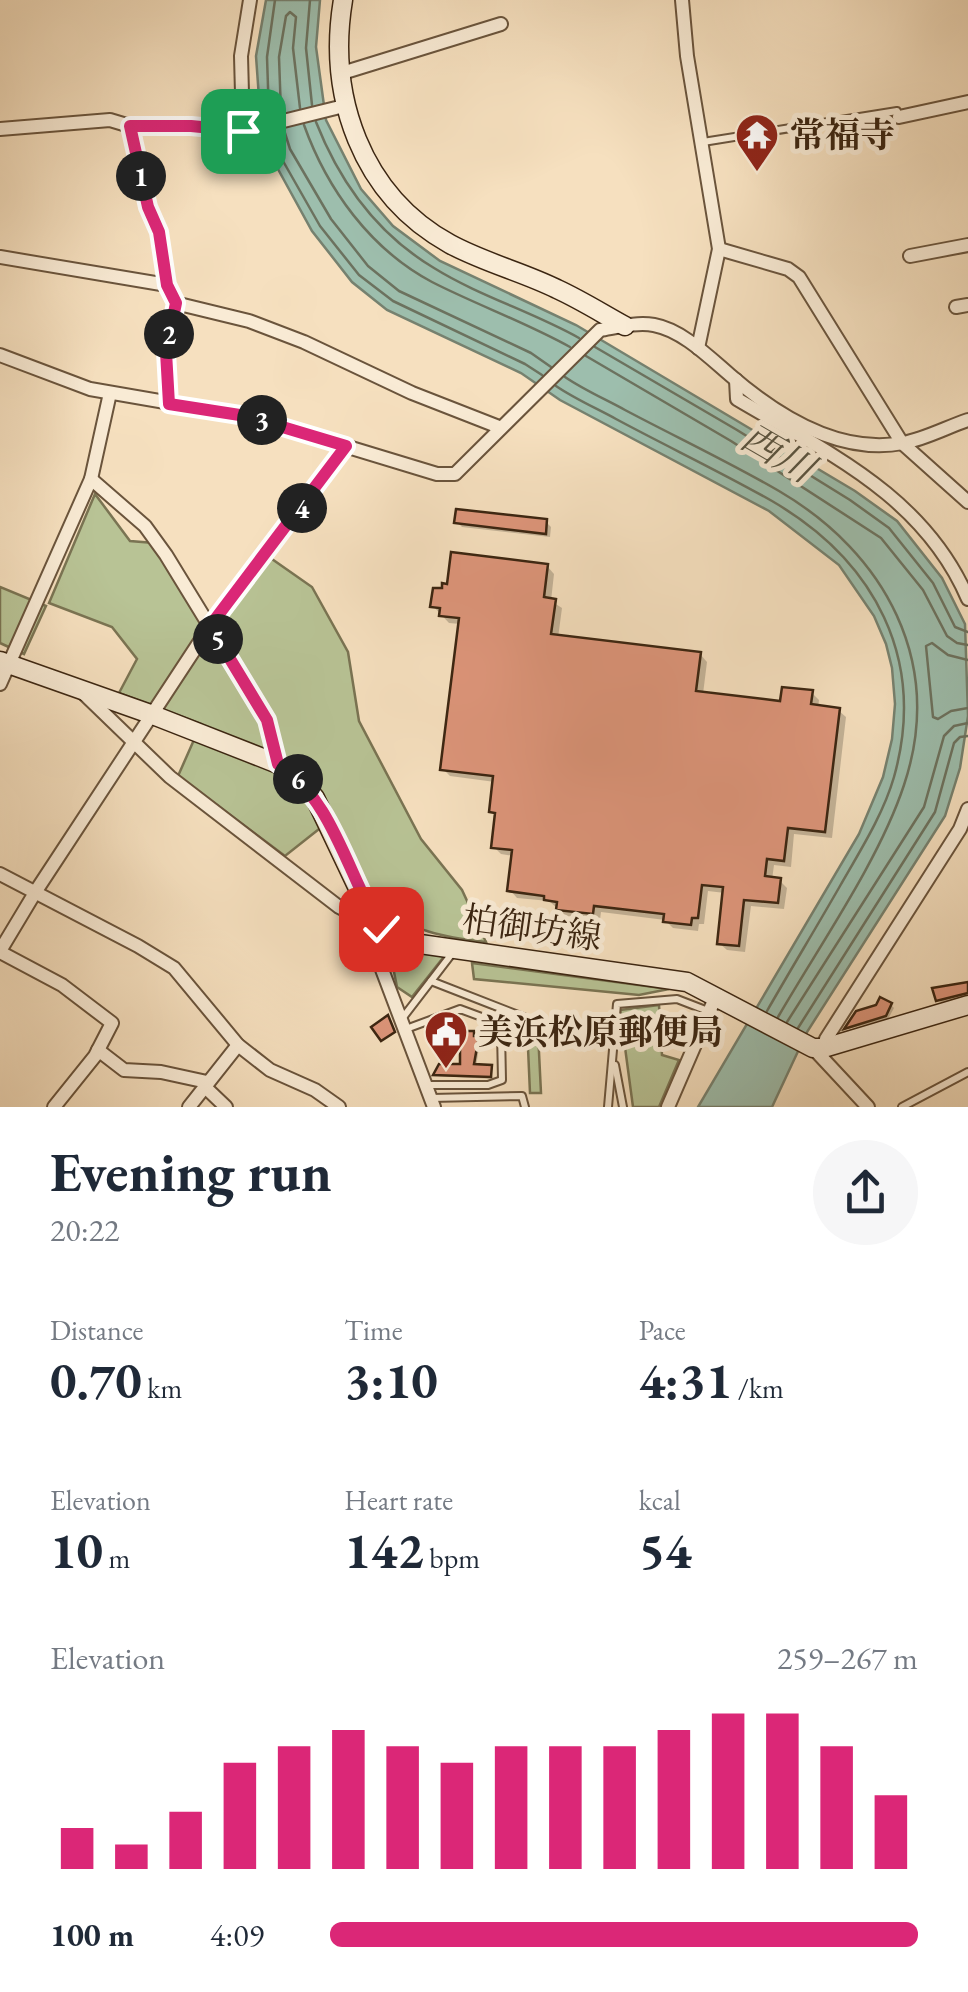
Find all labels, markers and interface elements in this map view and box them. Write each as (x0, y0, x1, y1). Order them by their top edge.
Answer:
pin (201, 89, 286, 174)
icon: arrive (216, 104, 271, 159)
temple icon: 常福寺 (734, 112, 780, 173)
place label: 常福寺 (790, 112, 895, 157)
pin: 1 (116, 151, 166, 201)
text: 1 (134, 158, 148, 194)
pin: 2 (144, 309, 194, 359)
text: 2 (162, 316, 176, 352)
pin: 3 (237, 395, 287, 445)
text: 3 (255, 402, 269, 438)
water label: 西川 (733, 412, 827, 495)
pin: 4 (277, 483, 327, 533)
text: 4 (295, 490, 309, 526)
pin: 5 (193, 614, 243, 664)
text: 5 (211, 621, 225, 657)
pin: 6 (273, 754, 323, 804)
text: 6 (291, 761, 305, 797)
pin (339, 887, 424, 972)
street label: 柏御坊線 (460, 895, 605, 960)
icon: check (354, 902, 409, 957)
public building icon: 美浜松原郵便局 (423, 1009, 469, 1070)
place label: 美浜松原郵便局 (478, 1009, 723, 1054)
text: Evening run (50, 1136, 332, 1207)
button: share (813, 1140, 918, 1245)
text: 20:22 (50, 1209, 119, 1251)
text: Distance (50, 1312, 144, 1348)
text: Time (344, 1312, 403, 1348)
text: Pace (639, 1312, 686, 1348)
text: 0.70 (50, 1348, 142, 1413)
text: 3:10 (344, 1348, 438, 1413)
text: 4:31 (639, 1348, 732, 1413)
text: km (142, 1370, 182, 1406)
text: /km (732, 1370, 784, 1406)
text: Elevation (50, 1482, 151, 1518)
text: Heart rate (344, 1482, 453, 1518)
text: kcal (639, 1482, 681, 1518)
text: 10 (50, 1518, 103, 1583)
text: 142 (344, 1518, 424, 1583)
text: 54 (639, 1518, 692, 1583)
text: m (103, 1540, 130, 1576)
text: bpm (424, 1540, 480, 1576)
text: Elevation (50, 1637, 165, 1679)
text: 259–267 m (777, 1637, 918, 1679)
text: 100 m (50, 1914, 134, 1956)
text: 4:09 (210, 1914, 264, 1956)

